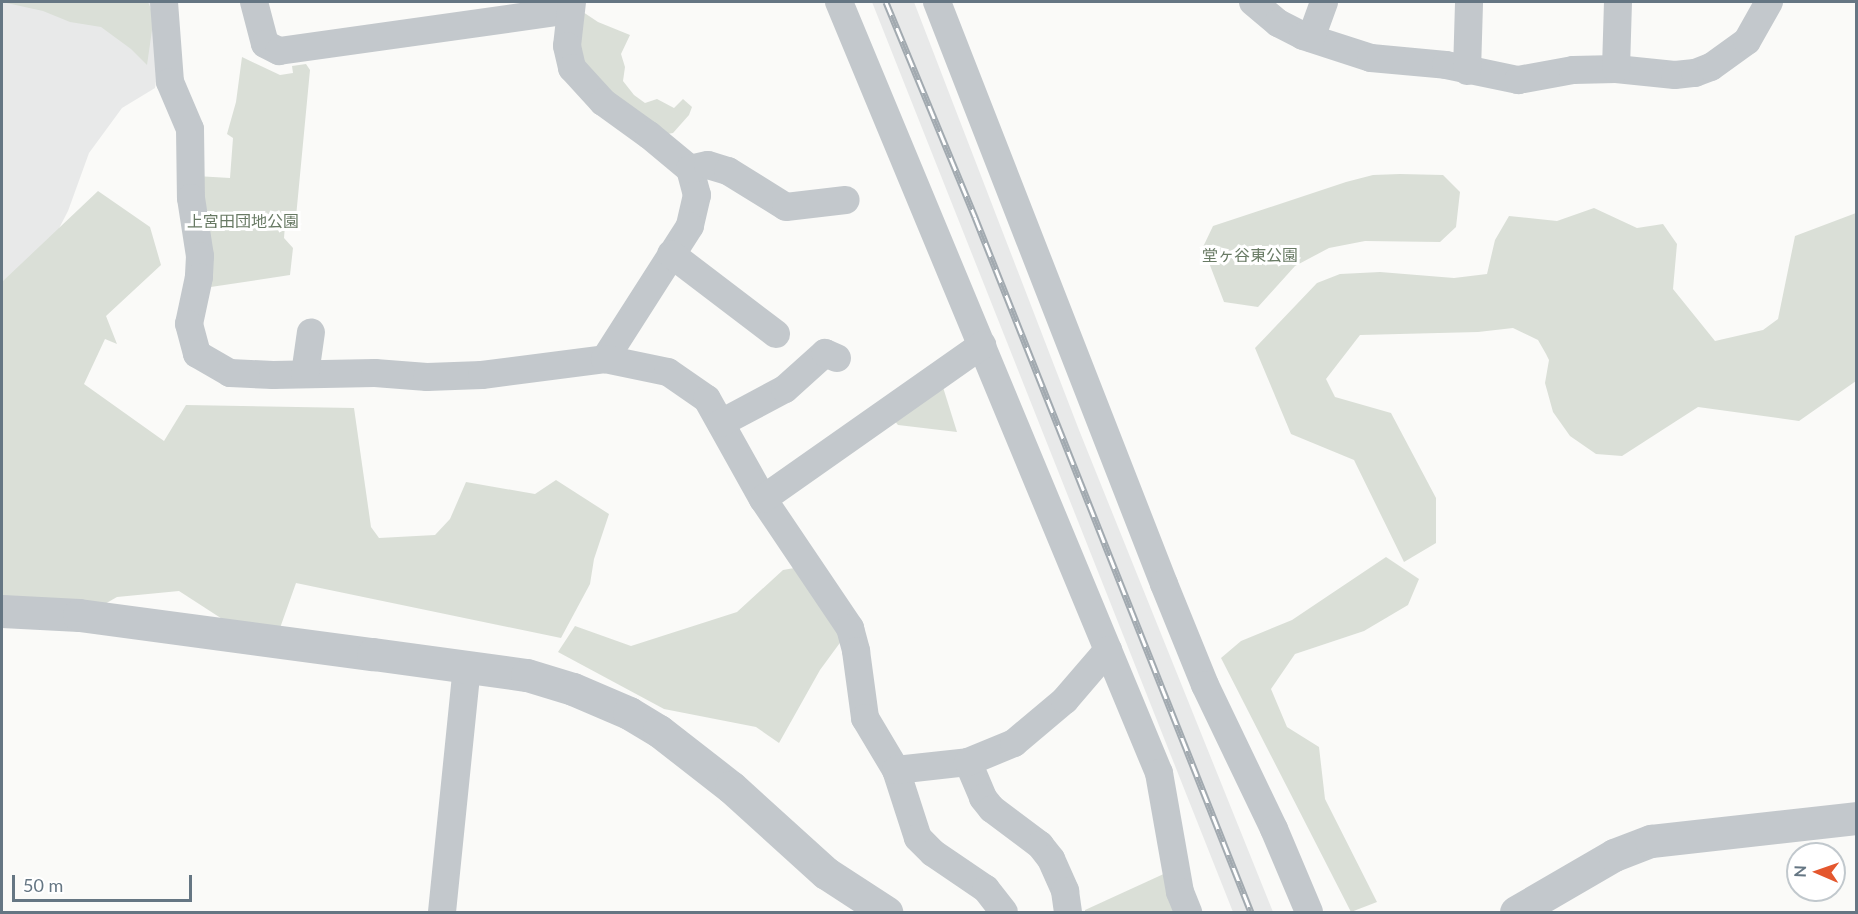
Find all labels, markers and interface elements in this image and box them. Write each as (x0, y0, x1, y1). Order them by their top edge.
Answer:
park label: 上宮田団地公園 (187, 211, 299, 231)
park label: 堂ヶ谷東公園 (1202, 245, 1298, 265)
north arrow (1786, 842, 1846, 902)
scale bar (15, 863, 195, 901)
text: N (1790, 865, 1809, 878)
text: 50 m (23, 874, 63, 896)

